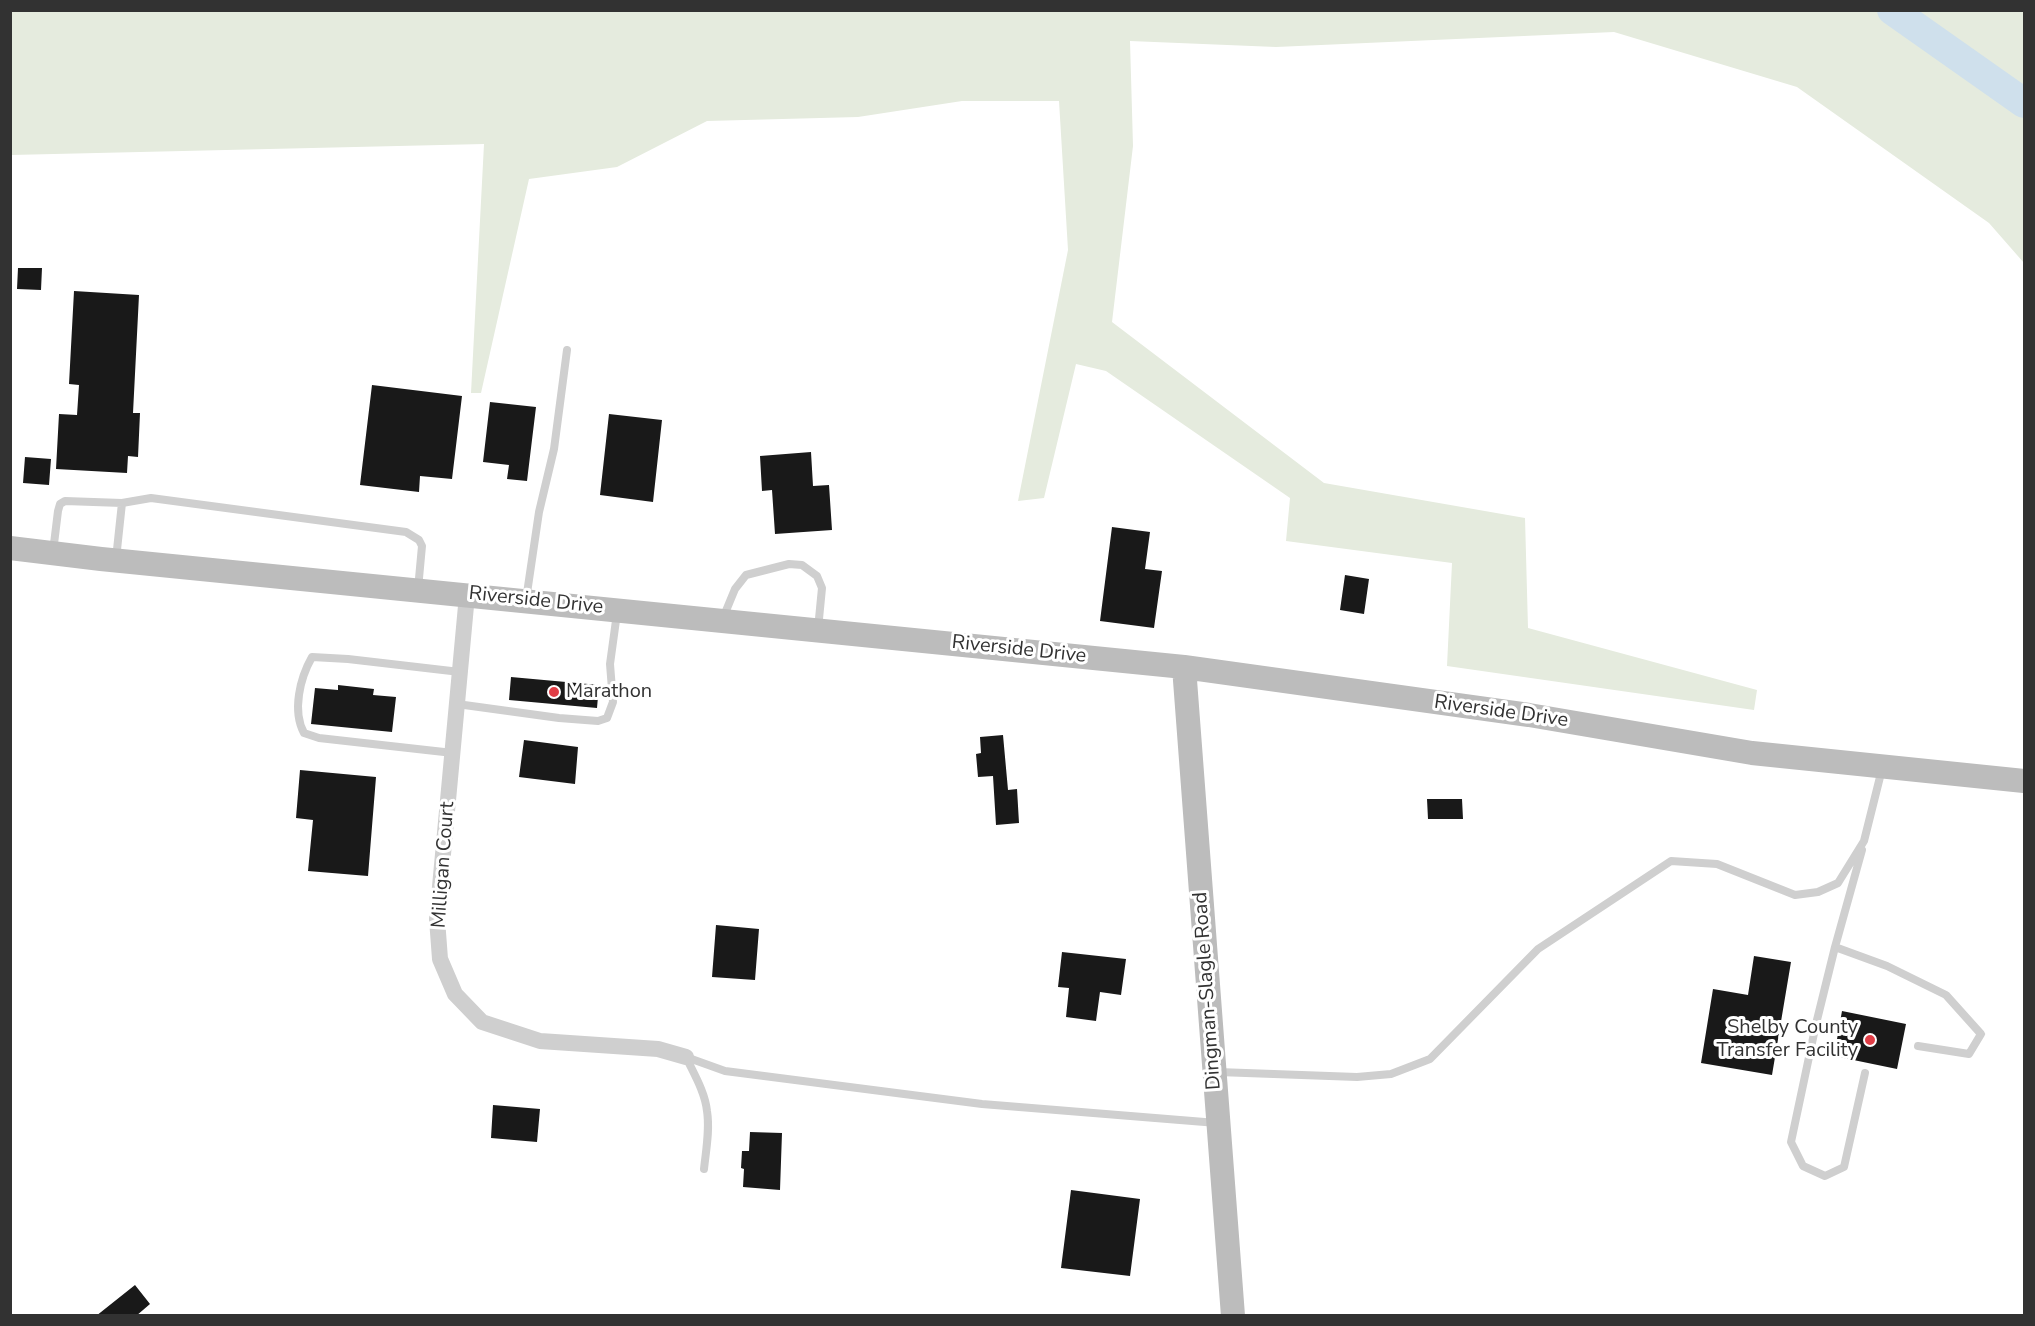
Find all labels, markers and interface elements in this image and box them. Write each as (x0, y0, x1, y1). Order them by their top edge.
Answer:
street label: Riverside Drive (468, 582, 604, 620)
street label: Riverside Drive (951, 631, 1087, 669)
place label: Marathon (566, 680, 652, 704)
marker: Marathon (547, 685, 561, 699)
street label: Riverside Drive (1432, 691, 1570, 733)
street label: Milligan Court (428, 801, 460, 929)
street label: Dingman-Slagle Road (1189, 891, 1227, 1091)
place label: Shelby County Transfer Facility (1717, 1016, 1858, 1063)
marker: Shelby County Transfer Facility (1863, 1033, 1877, 1047)

